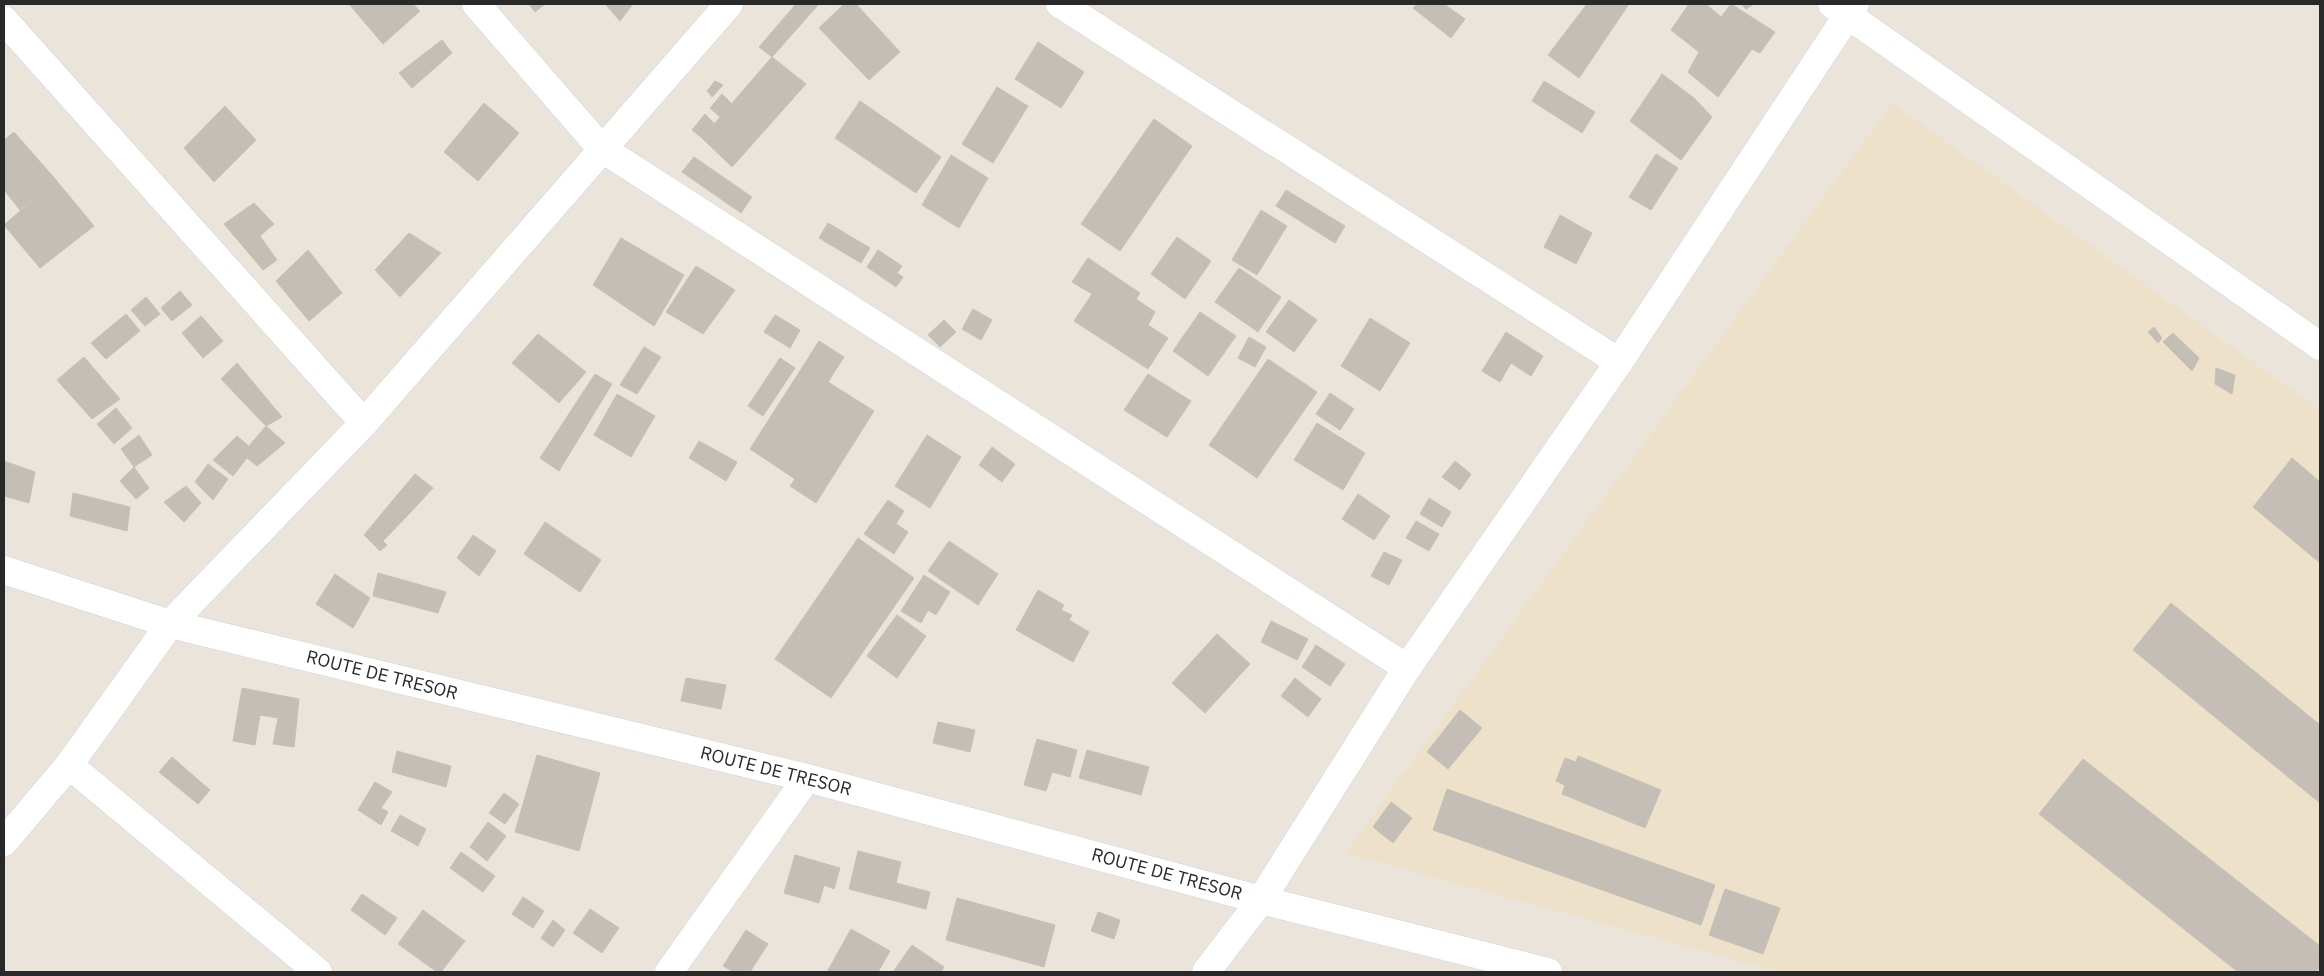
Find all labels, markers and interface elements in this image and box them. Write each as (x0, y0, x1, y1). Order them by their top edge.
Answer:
street label: ROUTE DE TRESOR (304, 645, 460, 704)
street label: ROUTE DE TRESOR (698, 741, 854, 800)
street label: ROUTE DE TRESOR (1089, 842, 1245, 905)

